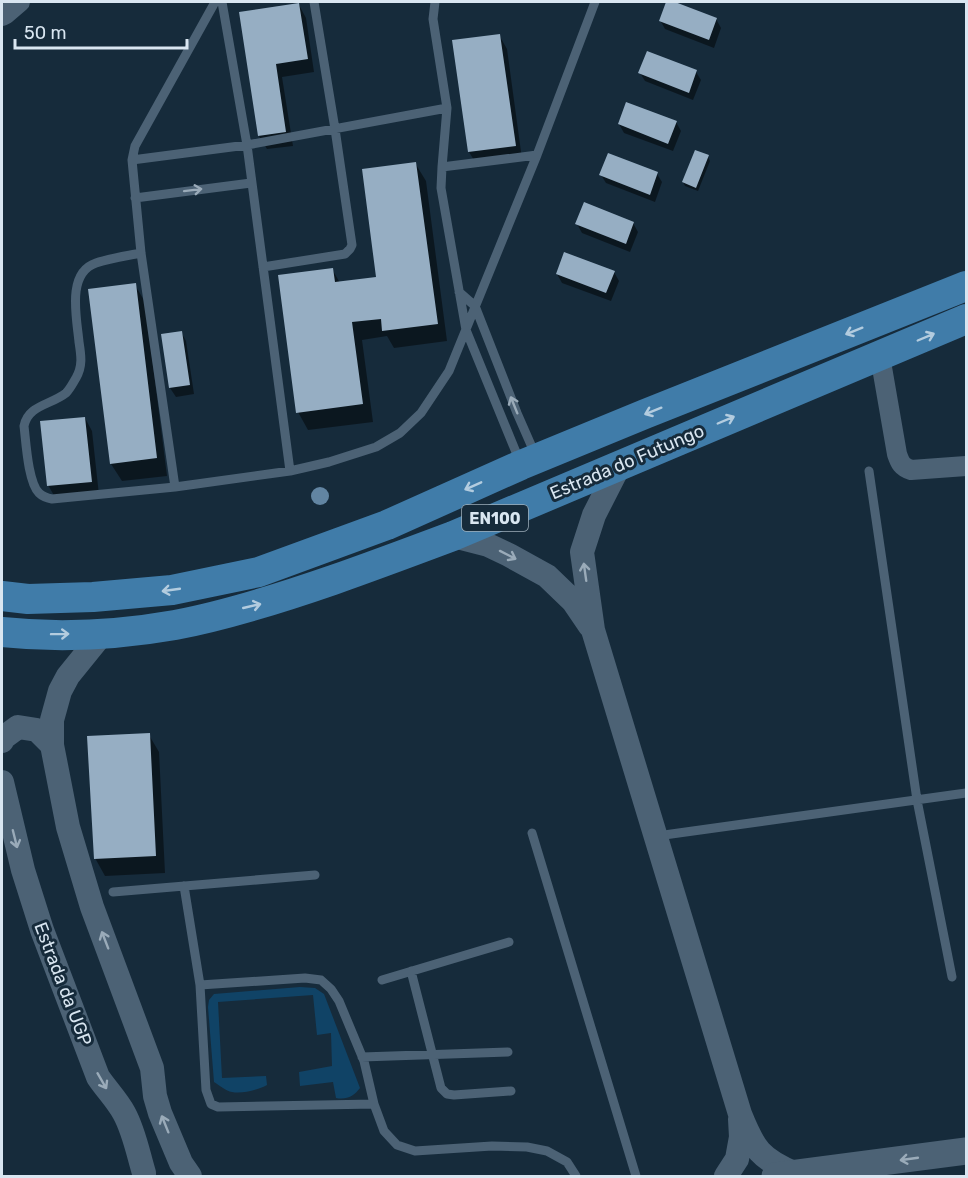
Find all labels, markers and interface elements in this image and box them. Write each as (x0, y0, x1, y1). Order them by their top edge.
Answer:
scale bar (15, 12, 188, 50)
text: 50 m (24, 22, 67, 44)
one-way arrow (183, 185, 203, 196)
one-way arrow (845, 326, 863, 337)
one-way arrow (916, 330, 934, 342)
one-way arrow (508, 396, 519, 415)
one-way arrow (644, 406, 663, 417)
one-way arrow (717, 414, 735, 425)
street label: Estrada do Futungo (547, 420, 707, 504)
one-way arrow (465, 481, 483, 493)
road number: EN100 (462, 505, 528, 531)
one-way arrow (498, 549, 516, 561)
one-way arrow (579, 563, 590, 583)
one-way arrow (161, 584, 181, 595)
one-way arrow (242, 600, 261, 612)
one-way arrow (49, 629, 69, 640)
one-way arrow (10, 829, 22, 848)
street label: Estrada da UGP (29, 919, 97, 1049)
one-way arrow (98, 931, 109, 950)
one-way arrow (96, 1072, 108, 1089)
one-way arrow (159, 1116, 170, 1134)
one-way arrow (899, 1153, 919, 1164)

